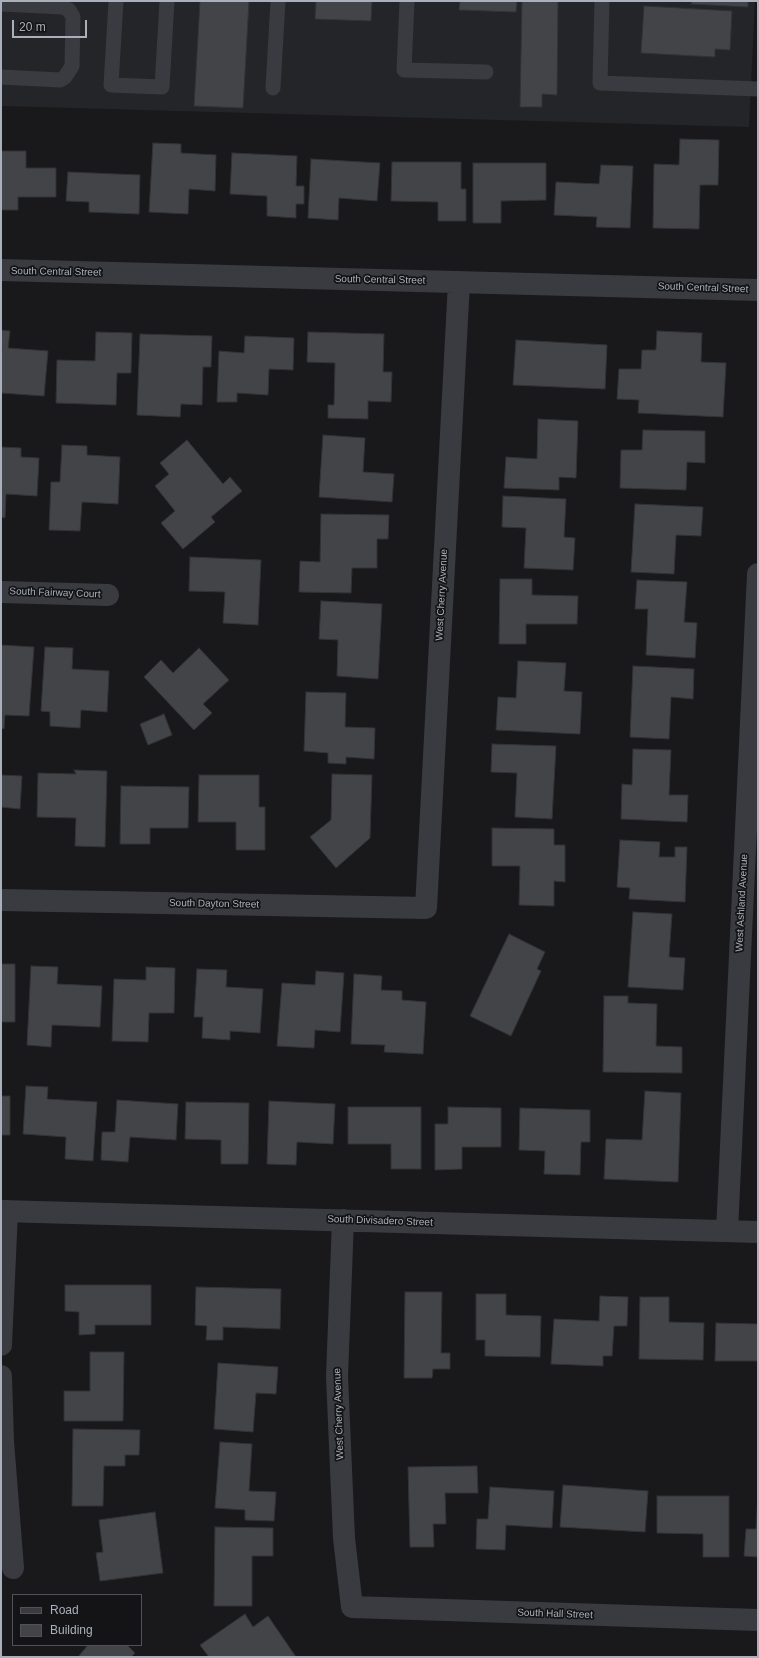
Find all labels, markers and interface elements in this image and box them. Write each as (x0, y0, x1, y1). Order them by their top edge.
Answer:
scale bar (14, 12, 89, 38)
text: 20 m (19, 20, 46, 34)
street label: South Central Street (11, 265, 101, 279)
street label: South Central Street (335, 273, 425, 287)
street label: South Central Street (658, 280, 748, 296)
street label: West Cherry Avenue (434, 549, 450, 641)
street label: South Fairway Court (9, 585, 101, 601)
street label: West Ashland Avenue (733, 854, 751, 952)
street label: South Dayton Street (169, 897, 259, 911)
street label: South Divisadero Street (327, 1213, 433, 1229)
street label: West Cherry Avenue (331, 1368, 347, 1460)
legend (12, 1594, 142, 1646)
text: Road (50, 1603, 79, 1617)
street label: South Hall Street (517, 1607, 593, 1621)
text: Building (50, 1623, 93, 1637)

